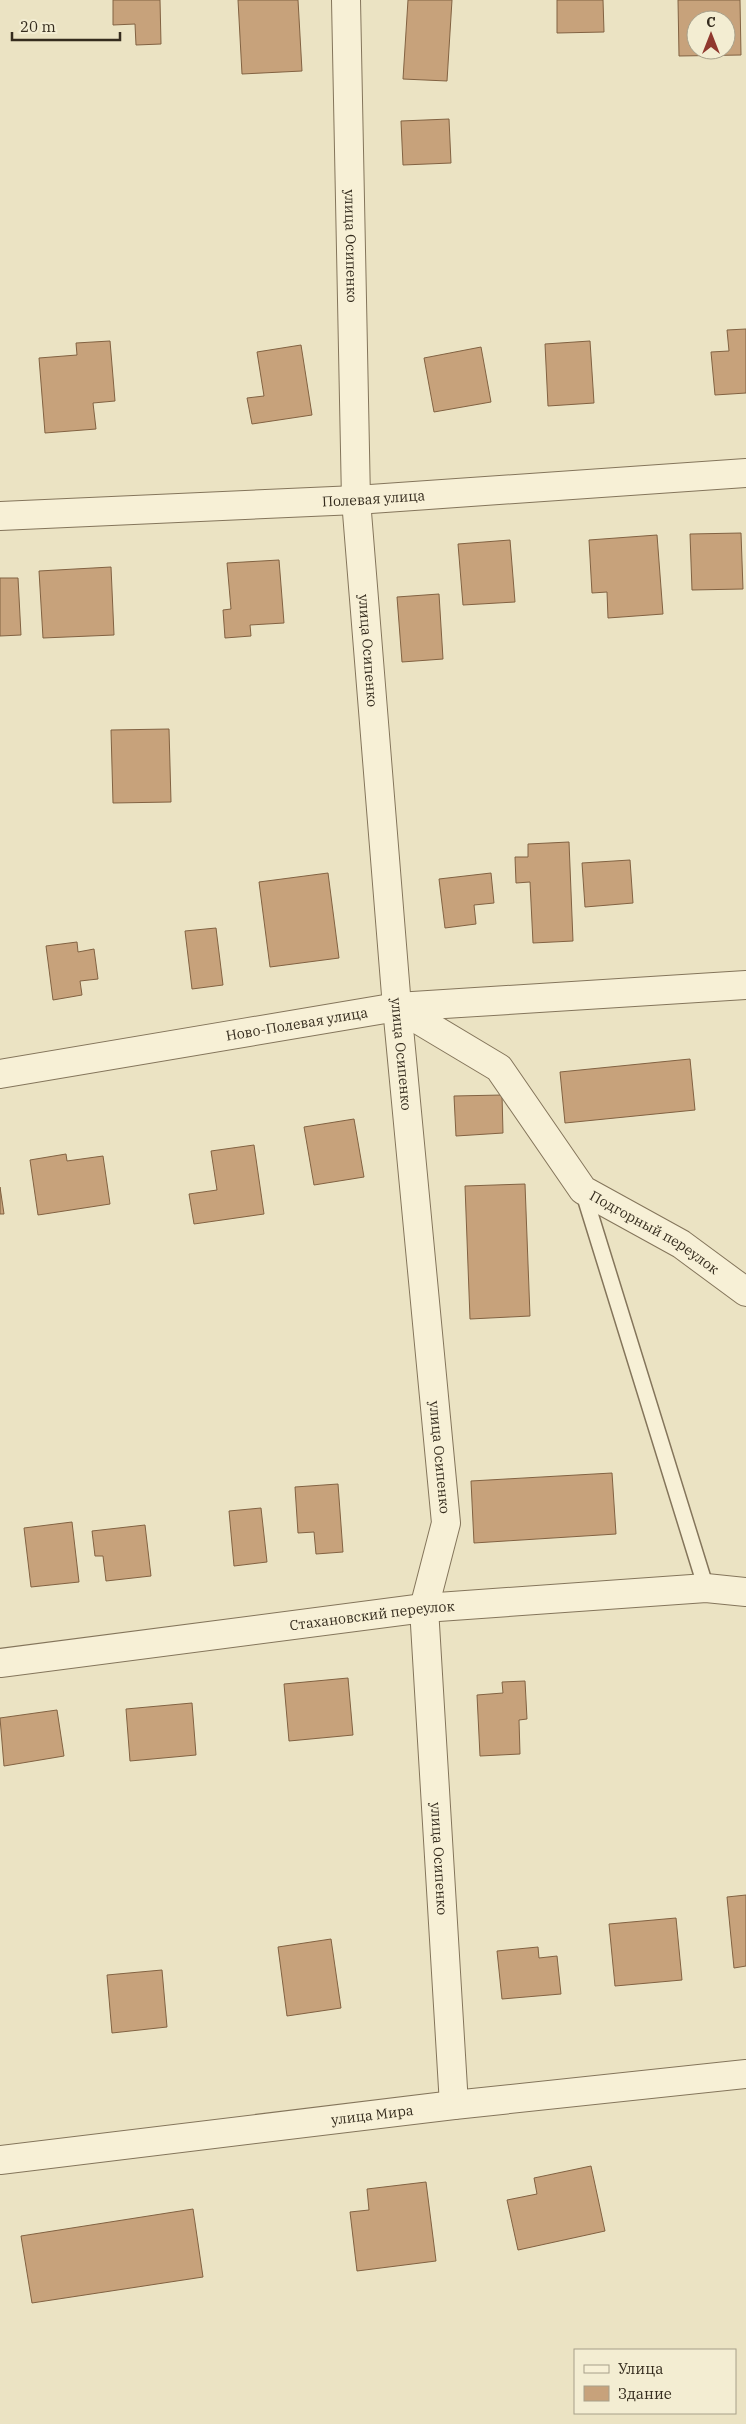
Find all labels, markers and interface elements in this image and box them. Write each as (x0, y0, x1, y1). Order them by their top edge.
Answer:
scale bar (12, 10, 120, 42)
north arrow (686, 10, 736, 60)
text: С (706, 13, 716, 31)
text: 20 m (20, 17, 56, 36)
street label: улица Осипенко (341, 189, 361, 303)
street label: Полевая улица (322, 486, 426, 511)
street label: улица Осипенко (355, 593, 382, 708)
street label: улица Осипенко (387, 997, 416, 1111)
street label: Ново-Полевая улица (224, 1003, 370, 1045)
street label: Подгорный переулок (587, 1186, 723, 1278)
street label: улица Осипенко (425, 1400, 454, 1515)
street label: Стахановский переулок (288, 1597, 455, 1634)
street label: улица Осипенко (427, 1802, 452, 1916)
street label: улица Мира (330, 2101, 415, 2129)
legend (574, 2349, 736, 2414)
text: Улица (618, 2359, 663, 2378)
text: Здание (618, 2384, 672, 2403)

